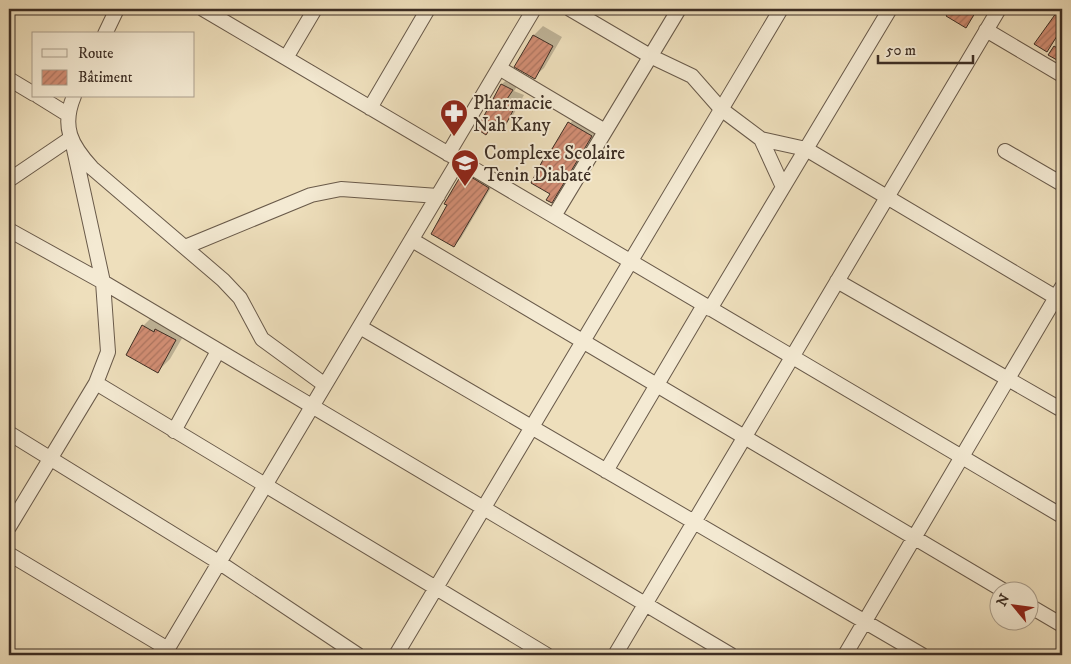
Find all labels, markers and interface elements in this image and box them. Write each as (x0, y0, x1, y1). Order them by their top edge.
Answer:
legend (32, 32, 195, 98)
scale bar (878, 32, 974, 64)
text: 50 m (886, 41, 916, 60)
text: Route (78, 44, 113, 63)
text: Bâtiment (78, 68, 133, 87)
place label: Pharmacie Nah Kany (473, 92, 553, 137)
pharmacy icon: Pharmacie Nah Kany (439, 98, 469, 137)
place label: Complexe Scolaire Tenin Diabaté (484, 142, 625, 187)
school or university icon: Complexe Scolaire Tenin Diabaté (450, 148, 480, 187)
north arrow (988, 582, 1038, 632)
text: N (993, 590, 1014, 610)

